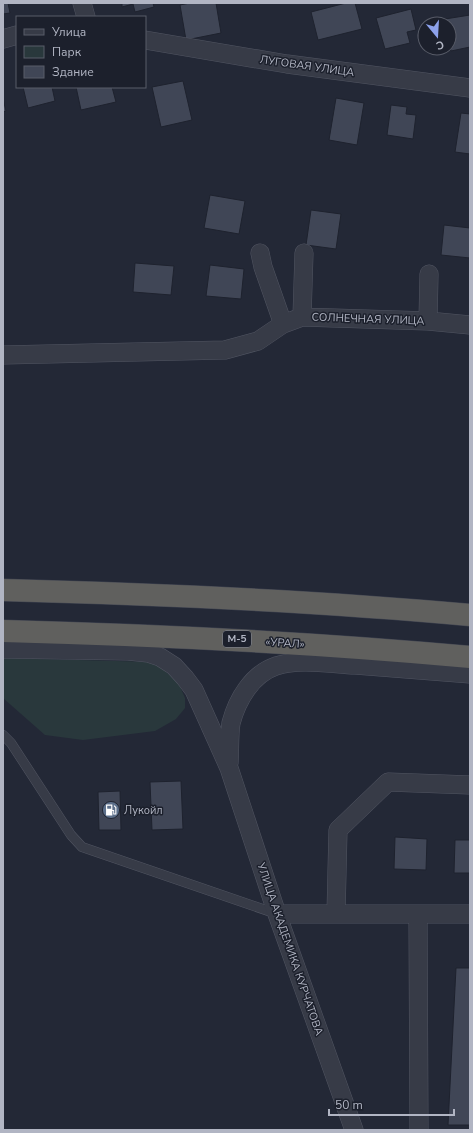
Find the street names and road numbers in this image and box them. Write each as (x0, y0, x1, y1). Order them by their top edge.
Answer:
street label: ЛУГОВАЯ УЛИЦА (259, 52, 355, 80)
street label: СОЛНЕЧНАЯ УЛИЦА (311, 310, 425, 328)
road number: М-5 (223, 631, 251, 647)
street label: «УРАЛ» (265, 634, 305, 652)
street label: УЛИЦА АКАДЕМИКА КУРЧАТОВА (253, 860, 327, 1037)

